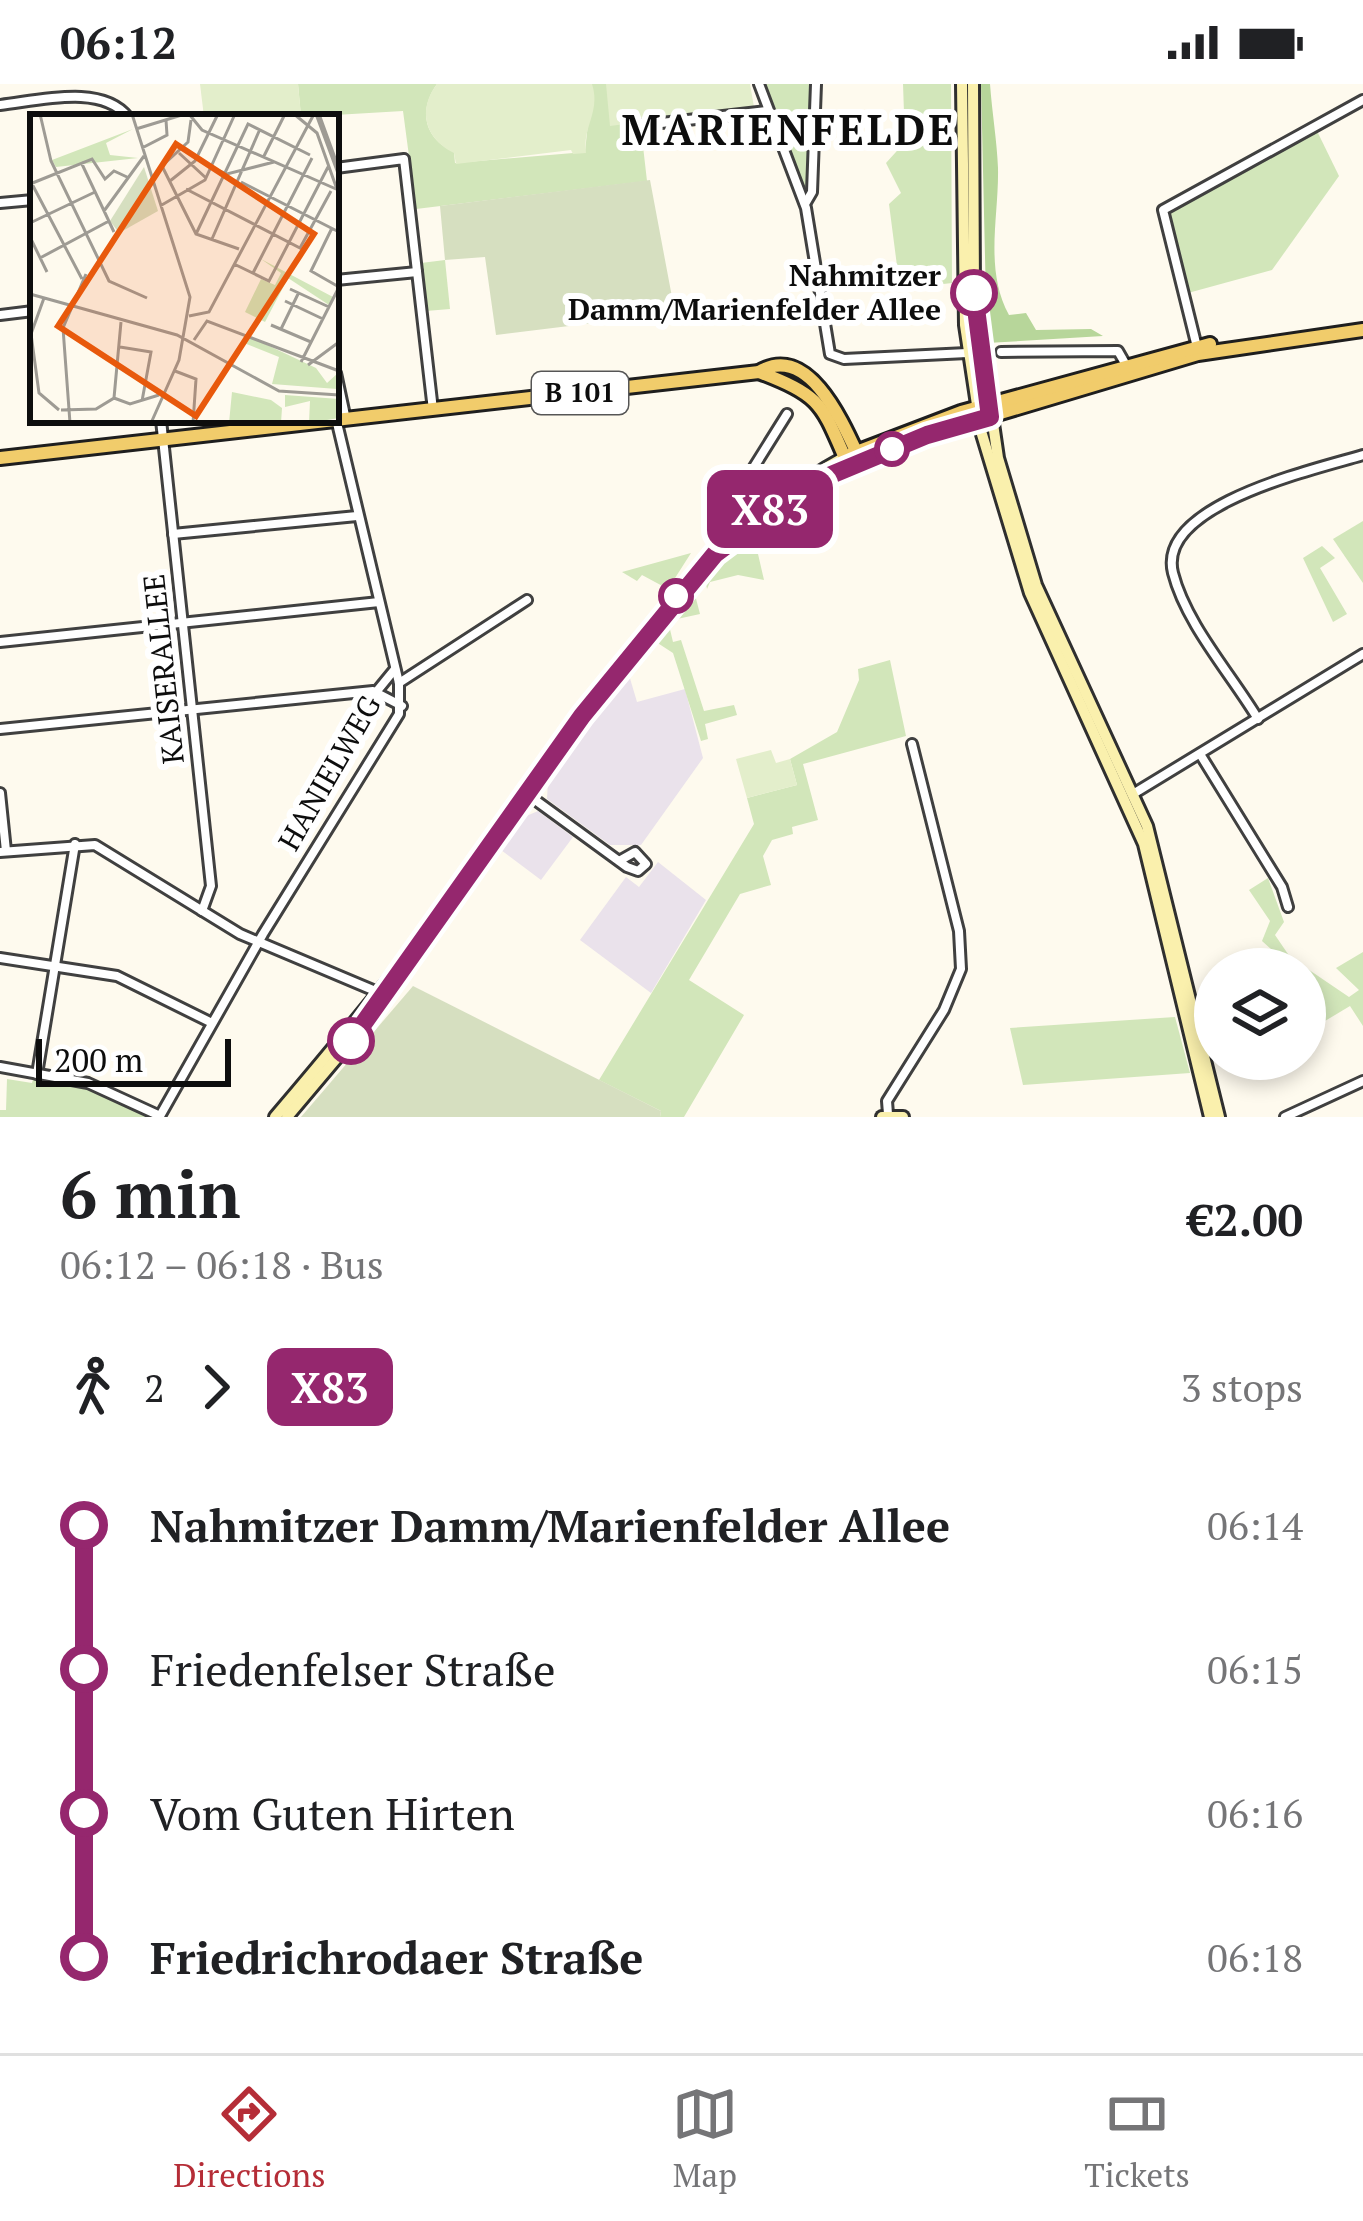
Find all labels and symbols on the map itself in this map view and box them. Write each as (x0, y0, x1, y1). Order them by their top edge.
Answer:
district label: MARIENFELDE (621, 101, 957, 157)
inset map (30, 114, 339, 423)
place label: Nahmitzer Damm/Marienfelder Allee (568, 255, 941, 329)
marker: Nahmitzer Damm/Marienfelder Allee (952, 271, 996, 315)
road number: B 101 (532, 372, 628, 414)
unlabelled marker (876, 433, 908, 465)
line badge: X83 (701, 470, 839, 548)
street label: KAISERALLEE (133, 572, 193, 766)
unlabelled marker (660, 580, 692, 612)
street label: HANIELWEG (269, 687, 390, 857)
unlabelled marker (329, 1019, 373, 1063)
scale bar (36, 1033, 231, 1086)

